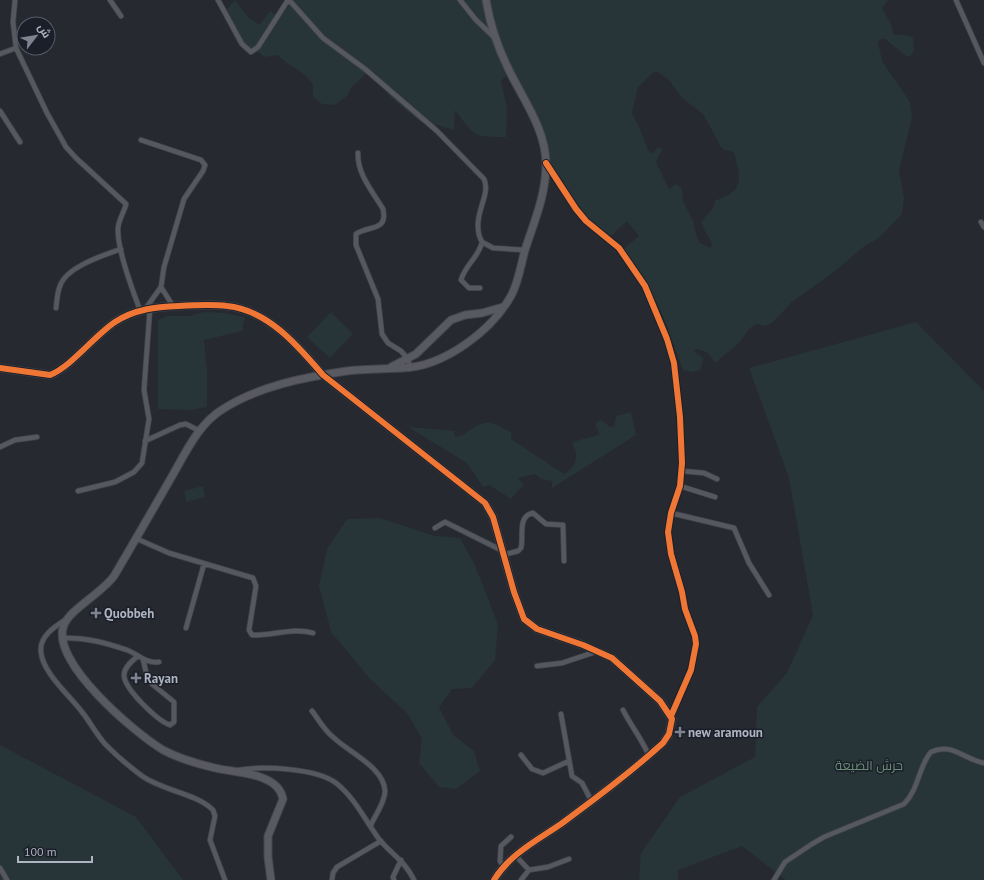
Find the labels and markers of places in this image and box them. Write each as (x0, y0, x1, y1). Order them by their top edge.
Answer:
place label: Quobbeh (104, 605, 154, 622)
marker: Quobbeh (91, 608, 101, 618)
place label: Rayan (144, 670, 178, 687)
marker: Rayan (131, 673, 141, 683)
place label: new aramoun (688, 724, 763, 741)
marker: new aramoun (675, 727, 685, 737)

